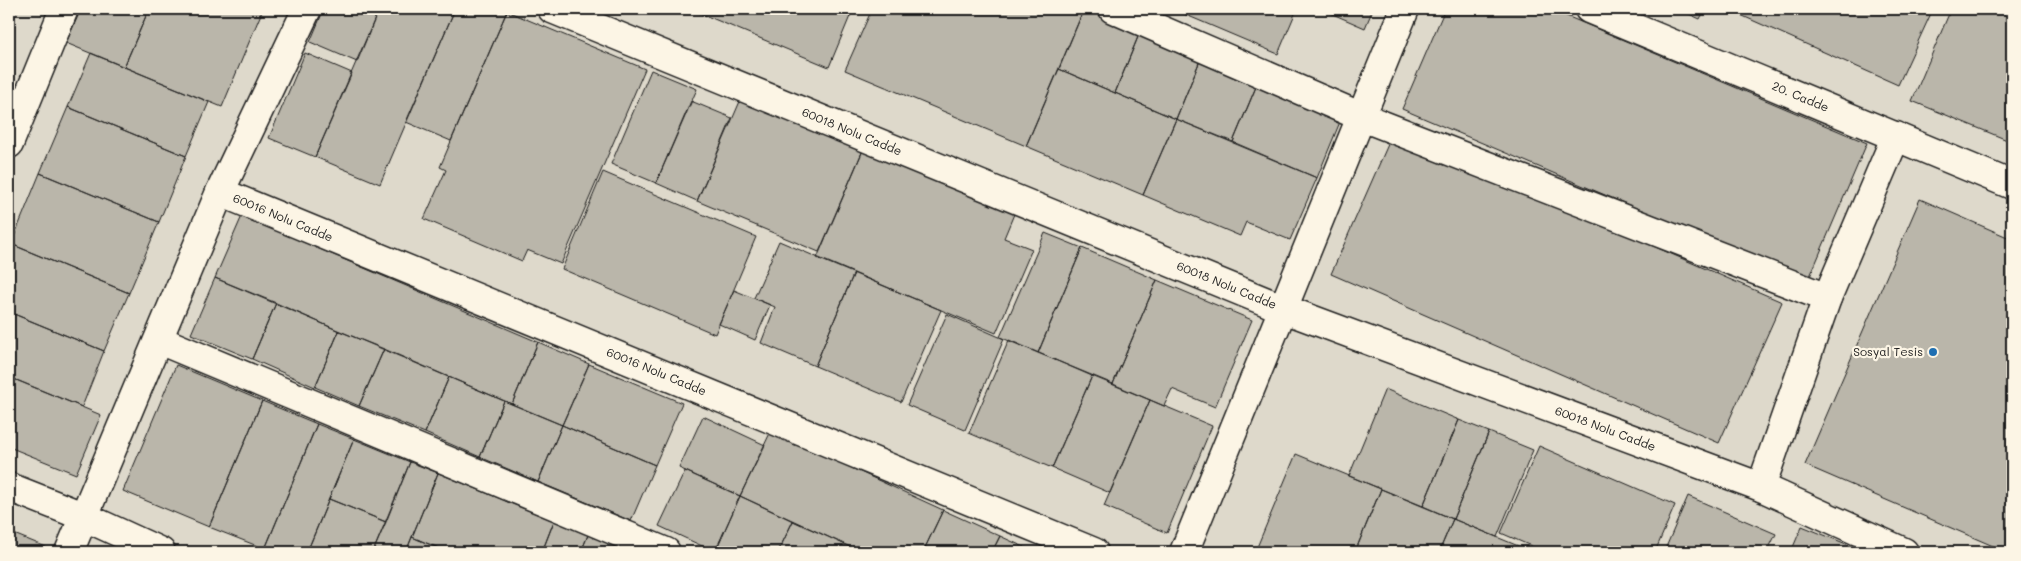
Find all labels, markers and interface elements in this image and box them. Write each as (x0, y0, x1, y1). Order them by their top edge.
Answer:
street label: 20. Cadde (1770, 77, 1832, 115)
street label: 60018 Nolu Cadde (800, 103, 905, 159)
street label: 60016 Nolu Cadde (231, 189, 336, 245)
street label: 60018 Nolu Cadde (1175, 257, 1279, 312)
street label: 60016 Nolu Cadde (604, 343, 709, 399)
place label: Sosyal Tesis (1853, 343, 1923, 359)
marker: Sosyal Tesis (1927, 346, 1939, 358)
street label: 60018 Nolu Cadde (1553, 402, 1658, 454)

